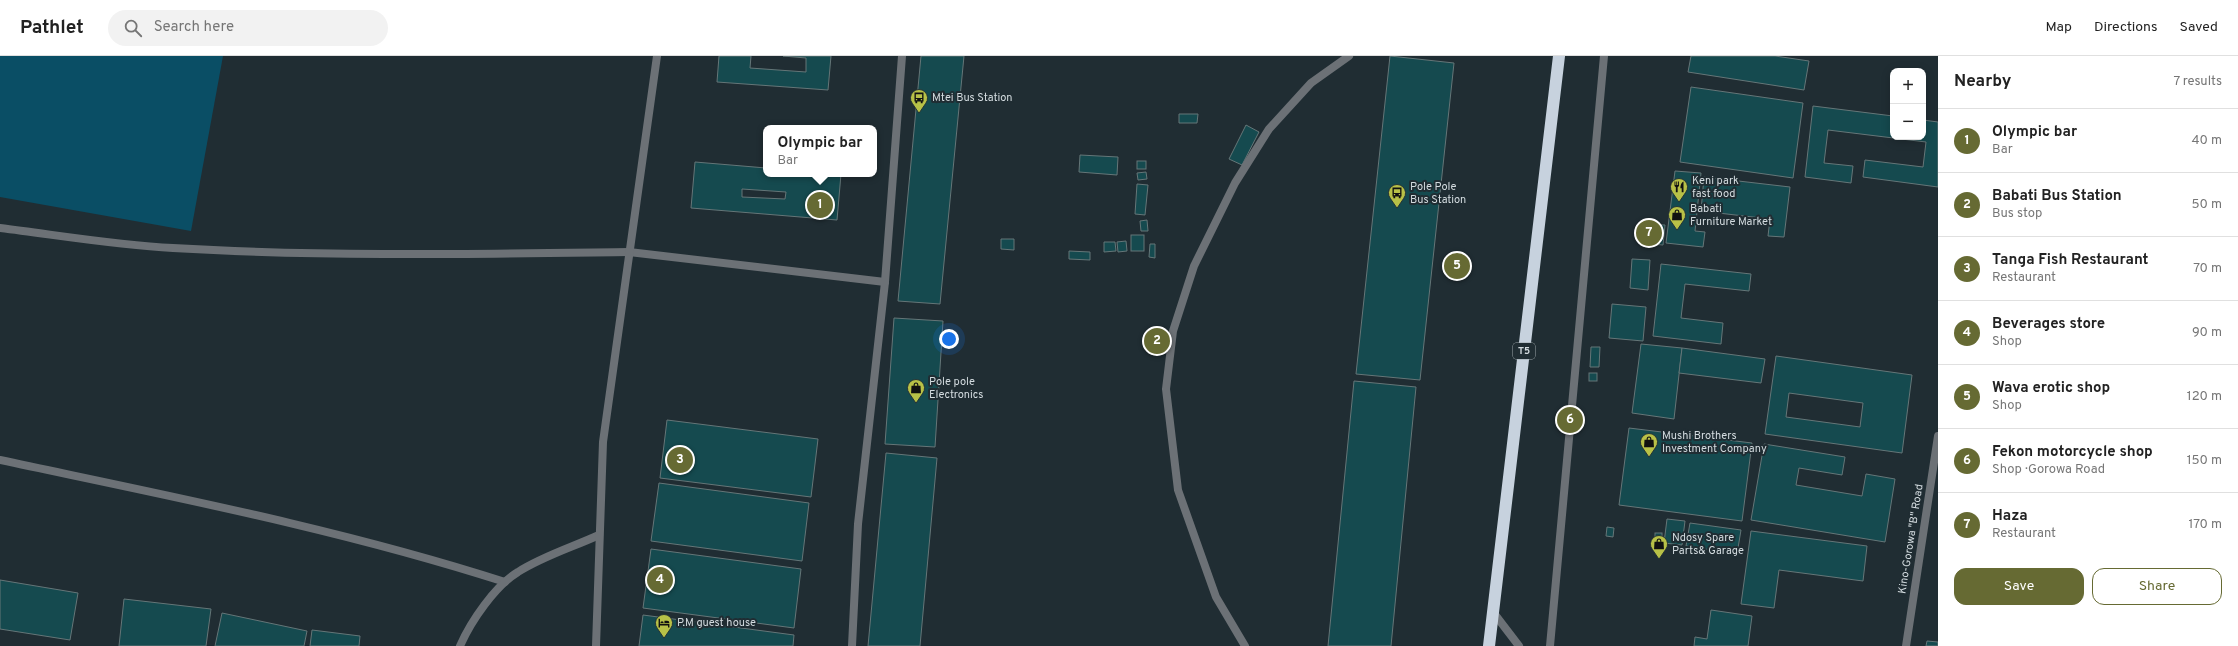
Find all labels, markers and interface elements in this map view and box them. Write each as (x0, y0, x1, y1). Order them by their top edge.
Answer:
search box (108, 10, 388, 46)
text: Pathlet (20, 16, 84, 40)
icon: search (122, 17, 144, 39)
text: Search here (154, 18, 234, 37)
text: Map (2046, 19, 2072, 36)
text: Directions (2094, 19, 2158, 36)
text: Saved (2180, 19, 2218, 36)
map controls (1890, 68, 1926, 140)
button: + (1890, 68, 1926, 104)
text: Nearby (1954, 71, 2011, 93)
text: 7 results (2173, 74, 2222, 90)
bus stop icon: Mtei Bus Station (909, 88, 929, 113)
place label: Mtei Bus Station (932, 91, 1013, 105)
button: − (1890, 104, 1926, 140)
text: Olympic bar (1992, 123, 2077, 142)
popup (763, 125, 877, 177)
text: 1 (1964, 133, 1970, 149)
text: 40 m (2192, 133, 2222, 149)
text: Olympic bar (777, 134, 863, 153)
text: Bar (1992, 142, 2013, 158)
text: Bar (777, 153, 798, 169)
place label: Keni park fast food (1692, 174, 1739, 201)
restaurant icon: Keni park fast food (1669, 177, 1689, 202)
place label: Pole Pole Bus Station (1410, 180, 1466, 207)
bus stop icon: Pole Pole Bus Station (1387, 183, 1407, 208)
text: Babati Bus Station (1992, 187, 2122, 206)
pin: 1 (807, 190, 833, 220)
text: 2 (1963, 197, 1971, 213)
text: 50 m (2192, 197, 2222, 213)
place label: Babati Furniture Market (1690, 202, 1772, 229)
shop icon: Babati Furniture Market (1667, 205, 1687, 230)
text: Bus stop (1992, 206, 2042, 222)
pin: 7 (1636, 218, 1662, 248)
pin: 5 (1444, 251, 1470, 281)
text: Tanga Fish Restaurant (1992, 251, 2149, 270)
text: 3 (1963, 261, 1971, 277)
text: 70 m (2193, 261, 2222, 277)
text: Restaurant (1992, 270, 2056, 286)
text: Beverages store (1992, 315, 2105, 334)
text: 4 (1963, 325, 1971, 341)
text: 90 m (2192, 325, 2222, 341)
pin: 2 (1144, 326, 1170, 356)
your location (939, 329, 959, 349)
text: Shop (1992, 334, 2022, 350)
road number: T5 (1513, 343, 1535, 359)
place label: Pole pole Electronics (929, 375, 983, 402)
shop icon: Pole pole Electronics (906, 378, 926, 403)
text: Wava erotic shop (1992, 379, 2110, 398)
text: 5 (1963, 389, 1971, 405)
text: 120 m (2187, 389, 2222, 405)
text: Shop (1992, 398, 2022, 414)
pin: 6 (1557, 405, 1583, 435)
place label: Mushi Brothers Investment Company (1662, 429, 1767, 456)
shop icon: Mushi Brothers Investment Company (1639, 432, 1659, 457)
text: Fekon motorcycle shop (1992, 443, 2153, 462)
pin: 3 (667, 445, 693, 475)
text: 6 (1963, 453, 1971, 469)
text: 150 m (2187, 453, 2222, 469)
text: Shop · Gorowa Road (1992, 462, 2105, 478)
street label: Kino-Gorowa "B" Road (1895, 483, 1927, 595)
text: Haza (1992, 507, 2028, 526)
text: 7 (1964, 517, 1970, 533)
text: 170 m (2188, 517, 2222, 533)
text: Restaurant (1992, 526, 2056, 542)
place label: Ndosy Spare Parts& Garage (1672, 531, 1744, 558)
shop icon: Ndosy Spare Parts& Garage (1649, 534, 1669, 559)
pin: 4 (647, 565, 673, 595)
button: Save (1954, 568, 2084, 605)
button: Share (2092, 568, 2222, 605)
hotel icon: P.M guest house (654, 613, 674, 638)
place label: P.M guest house (677, 616, 756, 630)

